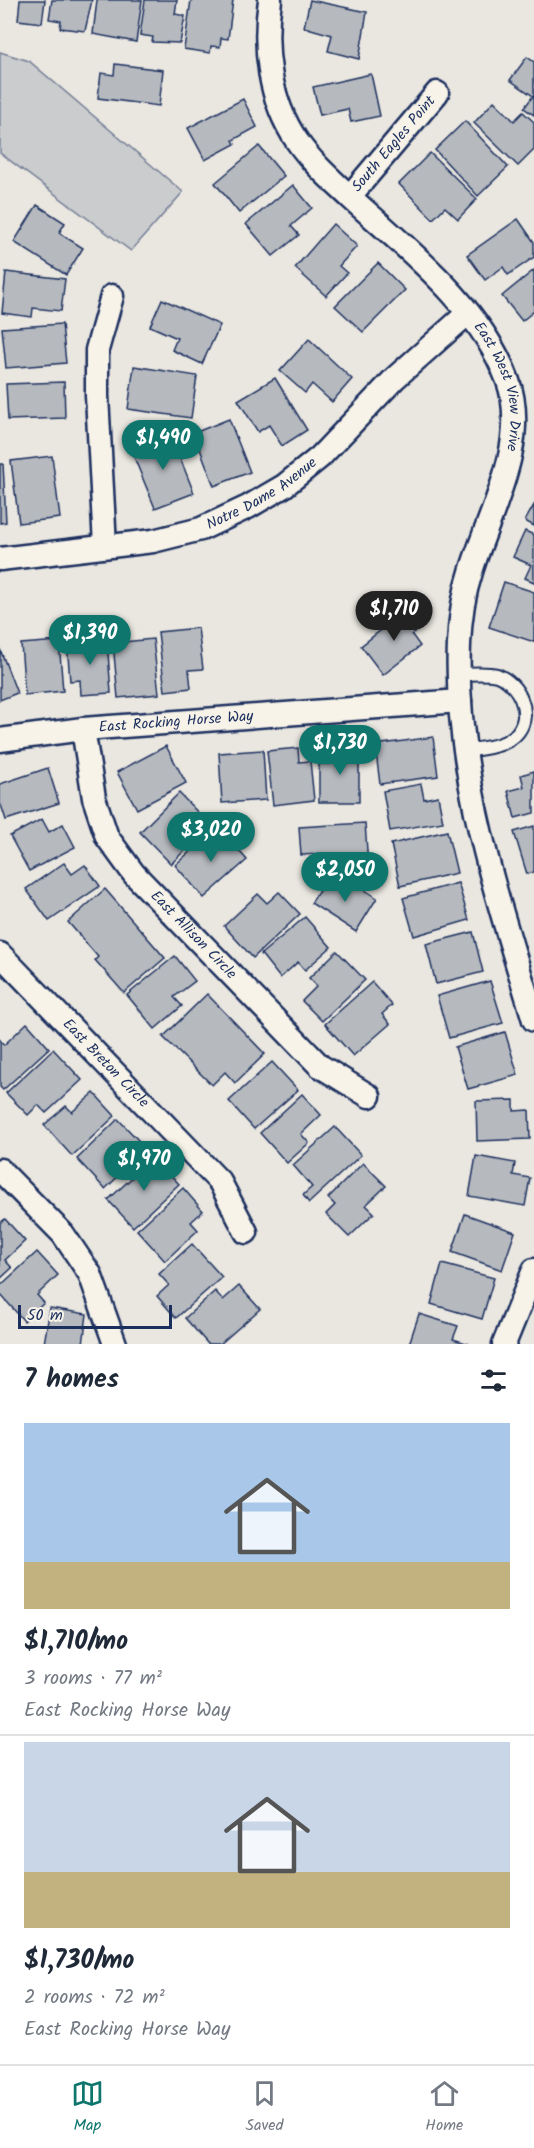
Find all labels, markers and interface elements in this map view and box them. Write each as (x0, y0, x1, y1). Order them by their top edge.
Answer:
street label: South Eagles Point (346, 90, 442, 198)
street label: East West View Drive (467, 317, 526, 454)
pin: $1,490 (114, 420, 212, 471)
text: $1,490 (136, 423, 190, 455)
street label: Notre Dame Avenue (203, 451, 323, 537)
pin: $1,710 (345, 591, 443, 642)
text: $1,710 (370, 594, 418, 626)
pin: $1,390 (41, 615, 139, 666)
text: $1,390 (63, 618, 117, 650)
street label: East Rocking Horse Way (98, 704, 255, 740)
pin: $1,730 (291, 725, 389, 776)
text: $1,730 (313, 728, 367, 760)
pin: $3,020 (162, 812, 260, 863)
text: $3,020 (181, 815, 241, 847)
pin: $2,050 (296, 852, 394, 903)
text: $2,050 (315, 855, 375, 887)
street label: East Allison Circle (144, 885, 242, 985)
street label: East Breton Circle (56, 1013, 155, 1114)
pin: $1,970 (95, 1141, 193, 1192)
text: $1,970 (118, 1144, 170, 1176)
scale bar (18, 1302, 172, 1330)
text: 50 m (27, 1303, 63, 1328)
text: 7 homes (24, 1359, 119, 1401)
icon: filters (477, 1364, 510, 1397)
icon: home (213, 1462, 321, 1570)
text: $1,710/mo (24, 1621, 128, 1663)
text: 3 rooms · 77 m² (24, 1663, 162, 1695)
text: East Rocking Horse Way (24, 1695, 230, 1727)
icon: home (213, 1781, 321, 1889)
text: $1,730/mo (24, 1940, 134, 1982)
text: 2 rooms · 72 m² (24, 1982, 165, 2014)
text: East Rocking Horse Way (24, 2014, 230, 2046)
tab: Map (71, 2077, 104, 2138)
tab: Saved (246, 2077, 284, 2138)
tab: Home (425, 2077, 463, 2138)

